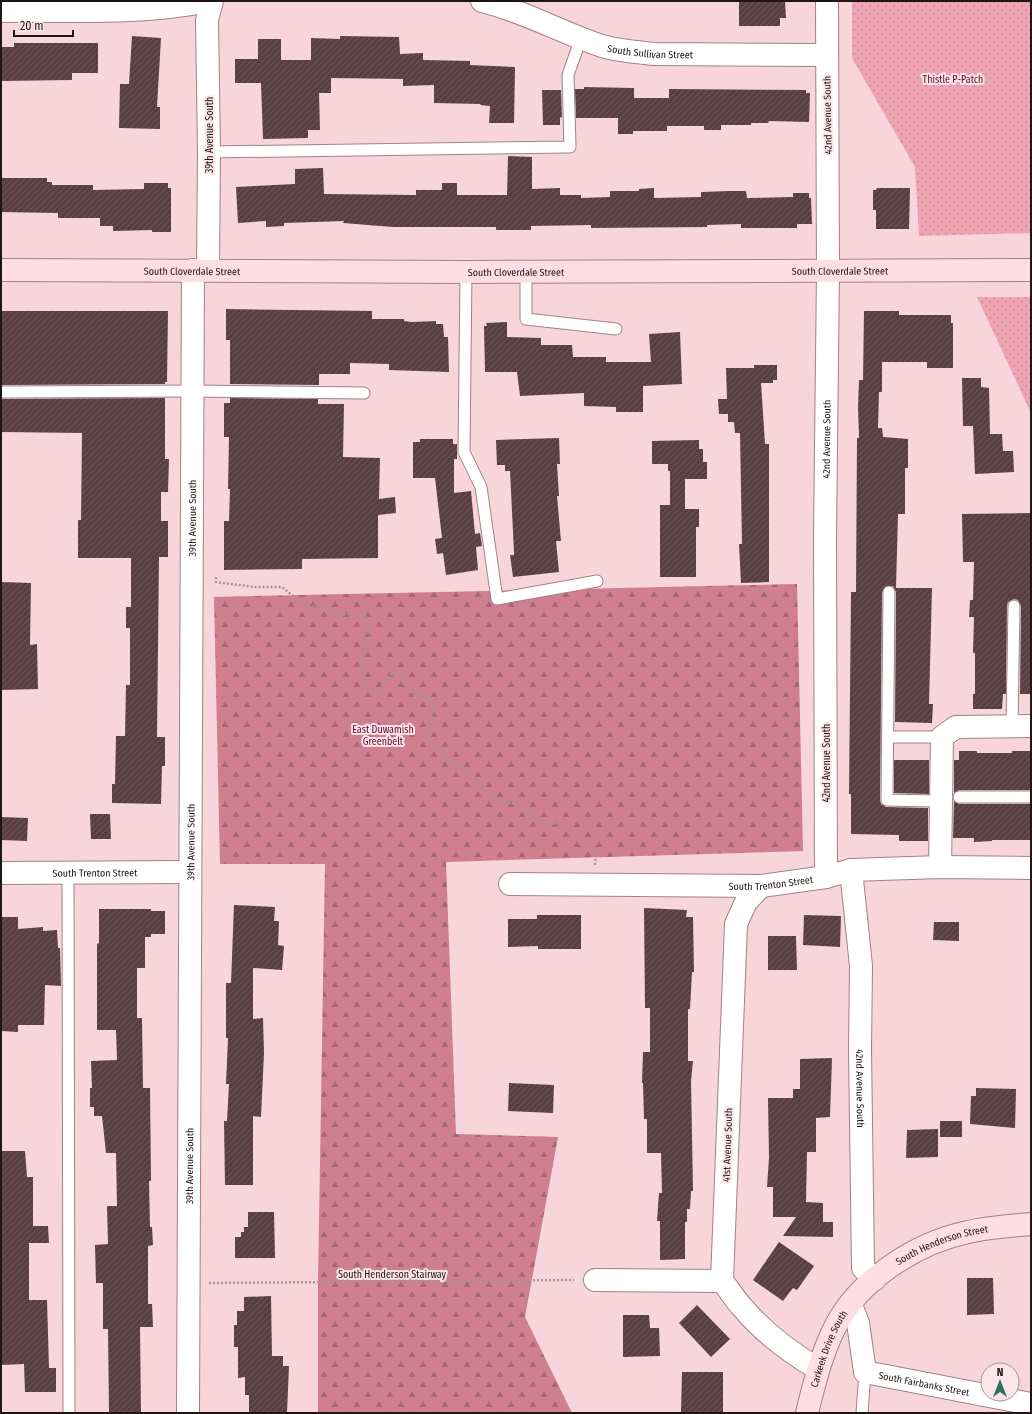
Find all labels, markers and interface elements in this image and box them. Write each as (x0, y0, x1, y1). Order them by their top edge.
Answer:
scale bar (14, 12, 73, 38)
text: 20 m (20, 19, 44, 33)
street label: South Sullivan Street (606, 43, 694, 61)
park label: Thistle P-Patch (923, 74, 983, 86)
street label: 42nd Avenue South (821, 76, 835, 154)
street label: 39th Avenue South (204, 97, 216, 173)
street label: South Cloverdale Street (144, 266, 241, 278)
street label: South Cloverdale Street (792, 266, 889, 278)
street label: South Cloverdale Street (468, 267, 565, 279)
street label: 42nd Avenue South (821, 400, 834, 478)
street label: 39th Avenue South (187, 480, 199, 556)
park label: East Duwamish Greenbelt (352, 724, 414, 748)
street label: 42nd Avenue South (821, 724, 833, 802)
street label: 39th Avenue South (185, 804, 198, 880)
street label: South Trenton Street (53, 867, 138, 880)
street label: South Trenton Street (728, 874, 815, 893)
street label: 42nd Avenue South (853, 1049, 866, 1128)
street label: 41st Avenue South (721, 1108, 735, 1182)
street label: 39th Avenue South (184, 1128, 196, 1204)
street label: South Henderson Street (894, 1223, 990, 1268)
street label: South Henderson Stairway (338, 1269, 447, 1281)
street label: Carkeek Drive South (809, 1308, 850, 1389)
north arrow (980, 1362, 1020, 1402)
text: N (997, 1366, 1003, 1379)
street label: South Fairbanks Street (877, 1370, 971, 1399)

